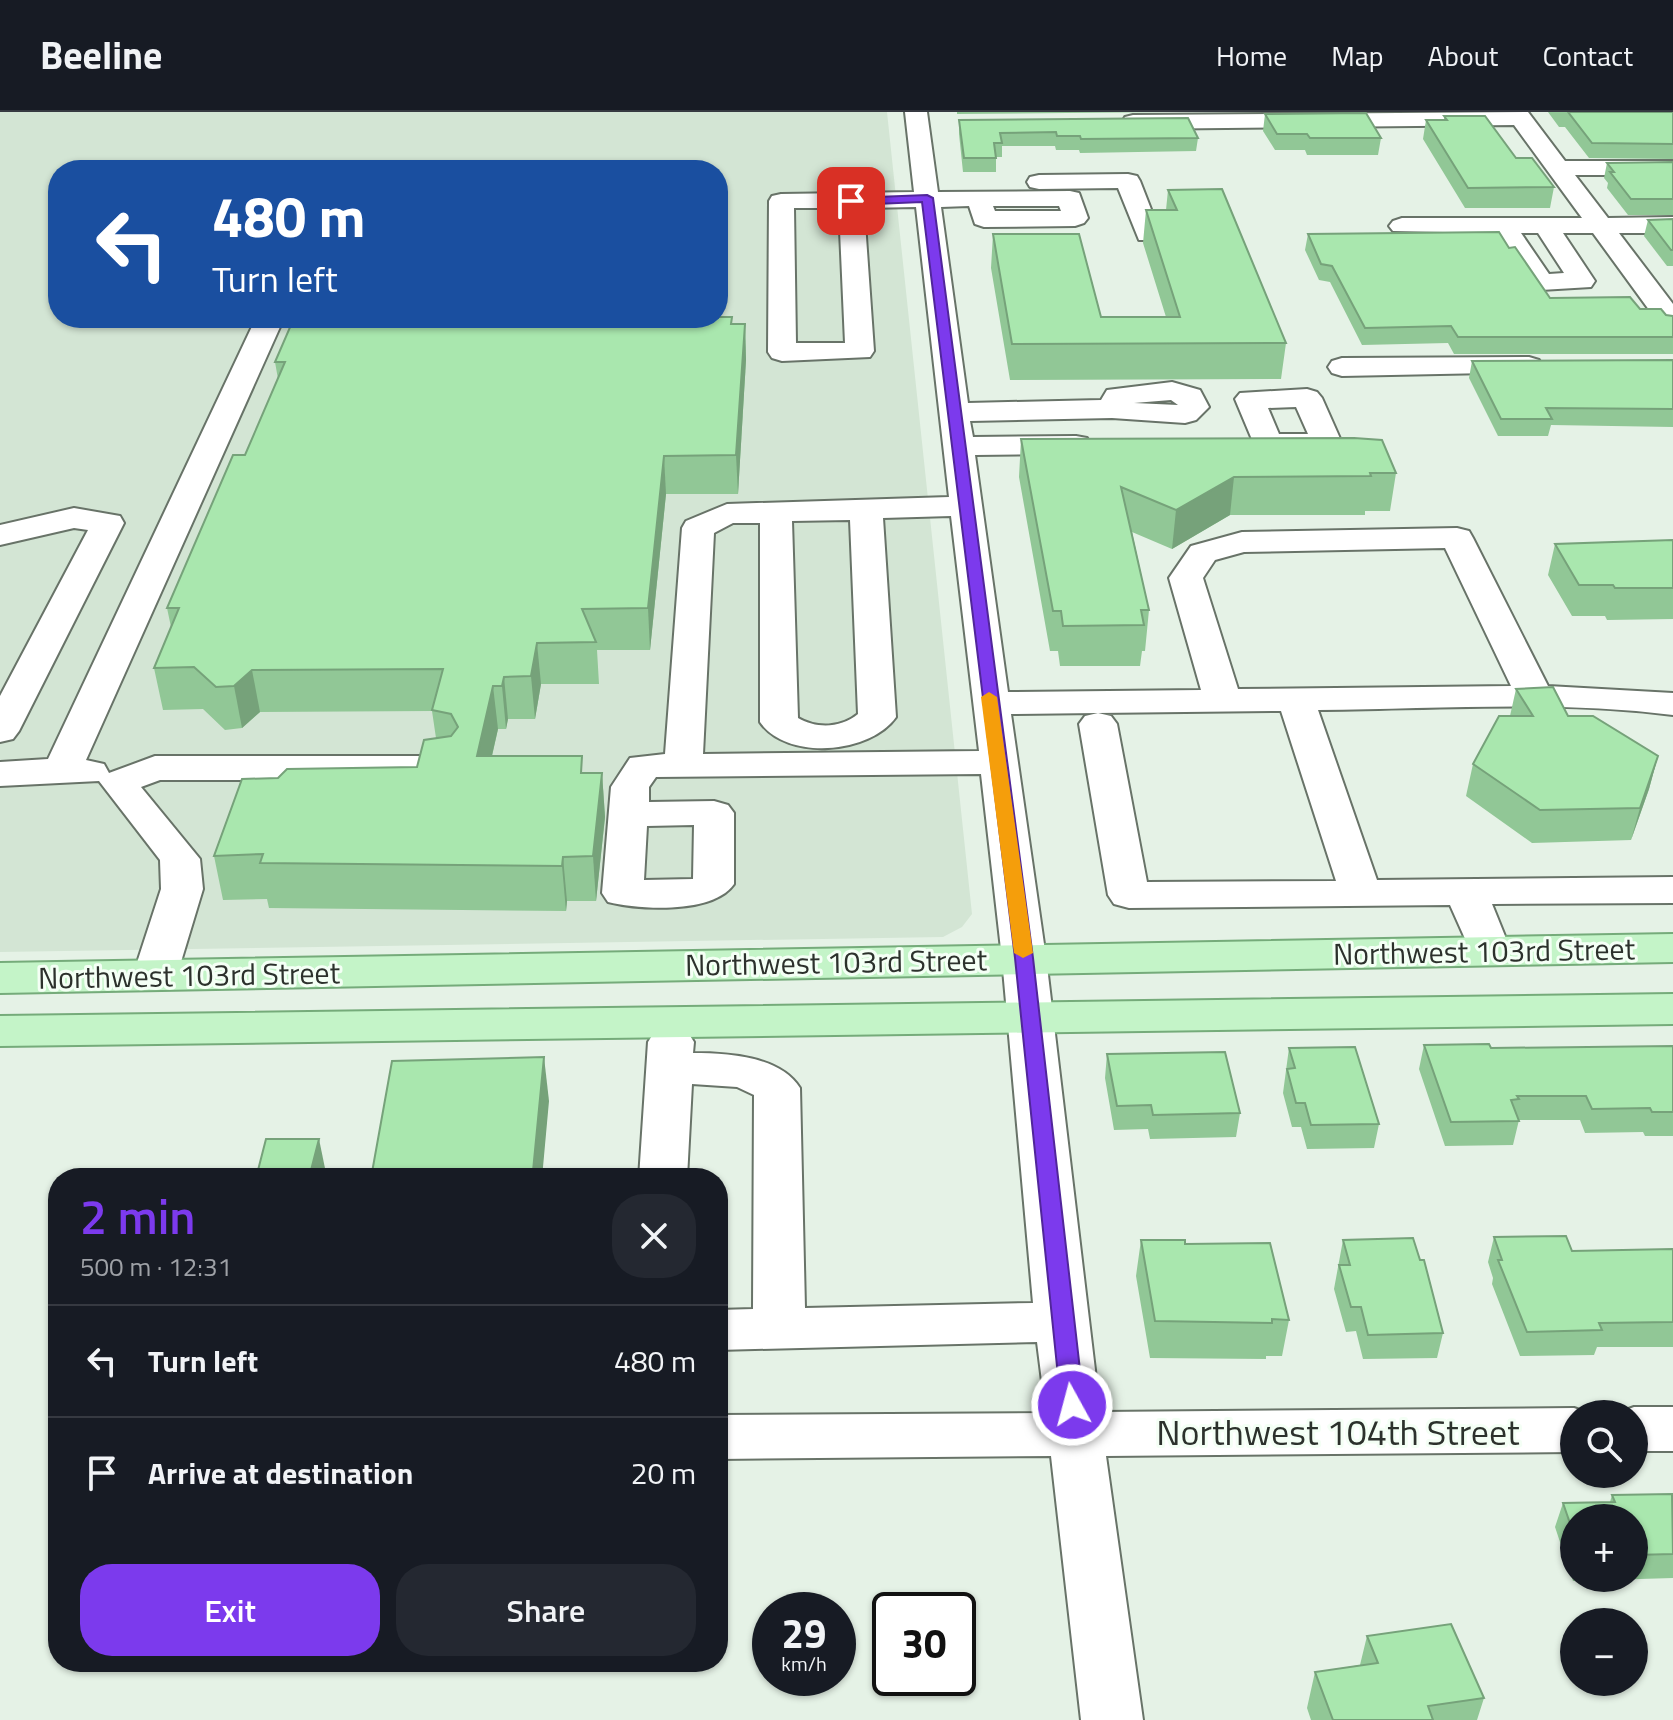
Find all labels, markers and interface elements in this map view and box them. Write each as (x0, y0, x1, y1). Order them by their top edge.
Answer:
text: Beeline (40, 26, 162, 84)
text: Home (1216, 34, 1287, 77)
text: Map (1331, 34, 1384, 77)
text: About (1428, 34, 1498, 77)
text: Contact (1542, 34, 1633, 77)
pin (817, 167, 885, 235)
text: 480 m (212, 174, 365, 259)
icon: arrive (829, 179, 873, 223)
icon: left (80, 192, 184, 296)
text: Turn left (212, 251, 338, 306)
street label: Northwest 103rd Street (1333, 925, 1636, 977)
street label: Northwest 103rd Street (685, 936, 988, 988)
street label: Northwest 103rd Street (38, 949, 341, 1001)
text: 2 min (80, 1180, 195, 1253)
button: close (612, 1194, 696, 1278)
text: 500 m · 12:31 (80, 1247, 232, 1286)
text: Turn left (148, 1338, 258, 1384)
text: 480 m (614, 1338, 696, 1384)
icon: left (80, 1339, 124, 1383)
position arrow (1030, 1363, 1114, 1447)
map controls (1560, 1400, 1648, 1696)
button: search (1560, 1400, 1648, 1488)
street label: Northwest 104th Street (1156, 1404, 1520, 1459)
text: Arrive at destination (148, 1450, 413, 1496)
text: 20 m (631, 1450, 696, 1496)
icon: arrive (80, 1451, 124, 1495)
button: + (1560, 1504, 1648, 1592)
button: Exit (80, 1564, 380, 1656)
button: Share (396, 1564, 696, 1656)
speed limit sign: 30 (872, 1592, 976, 1696)
text: 29 (782, 1603, 826, 1664)
button: − (1560, 1608, 1648, 1696)
text: km/h (781, 1648, 827, 1679)

